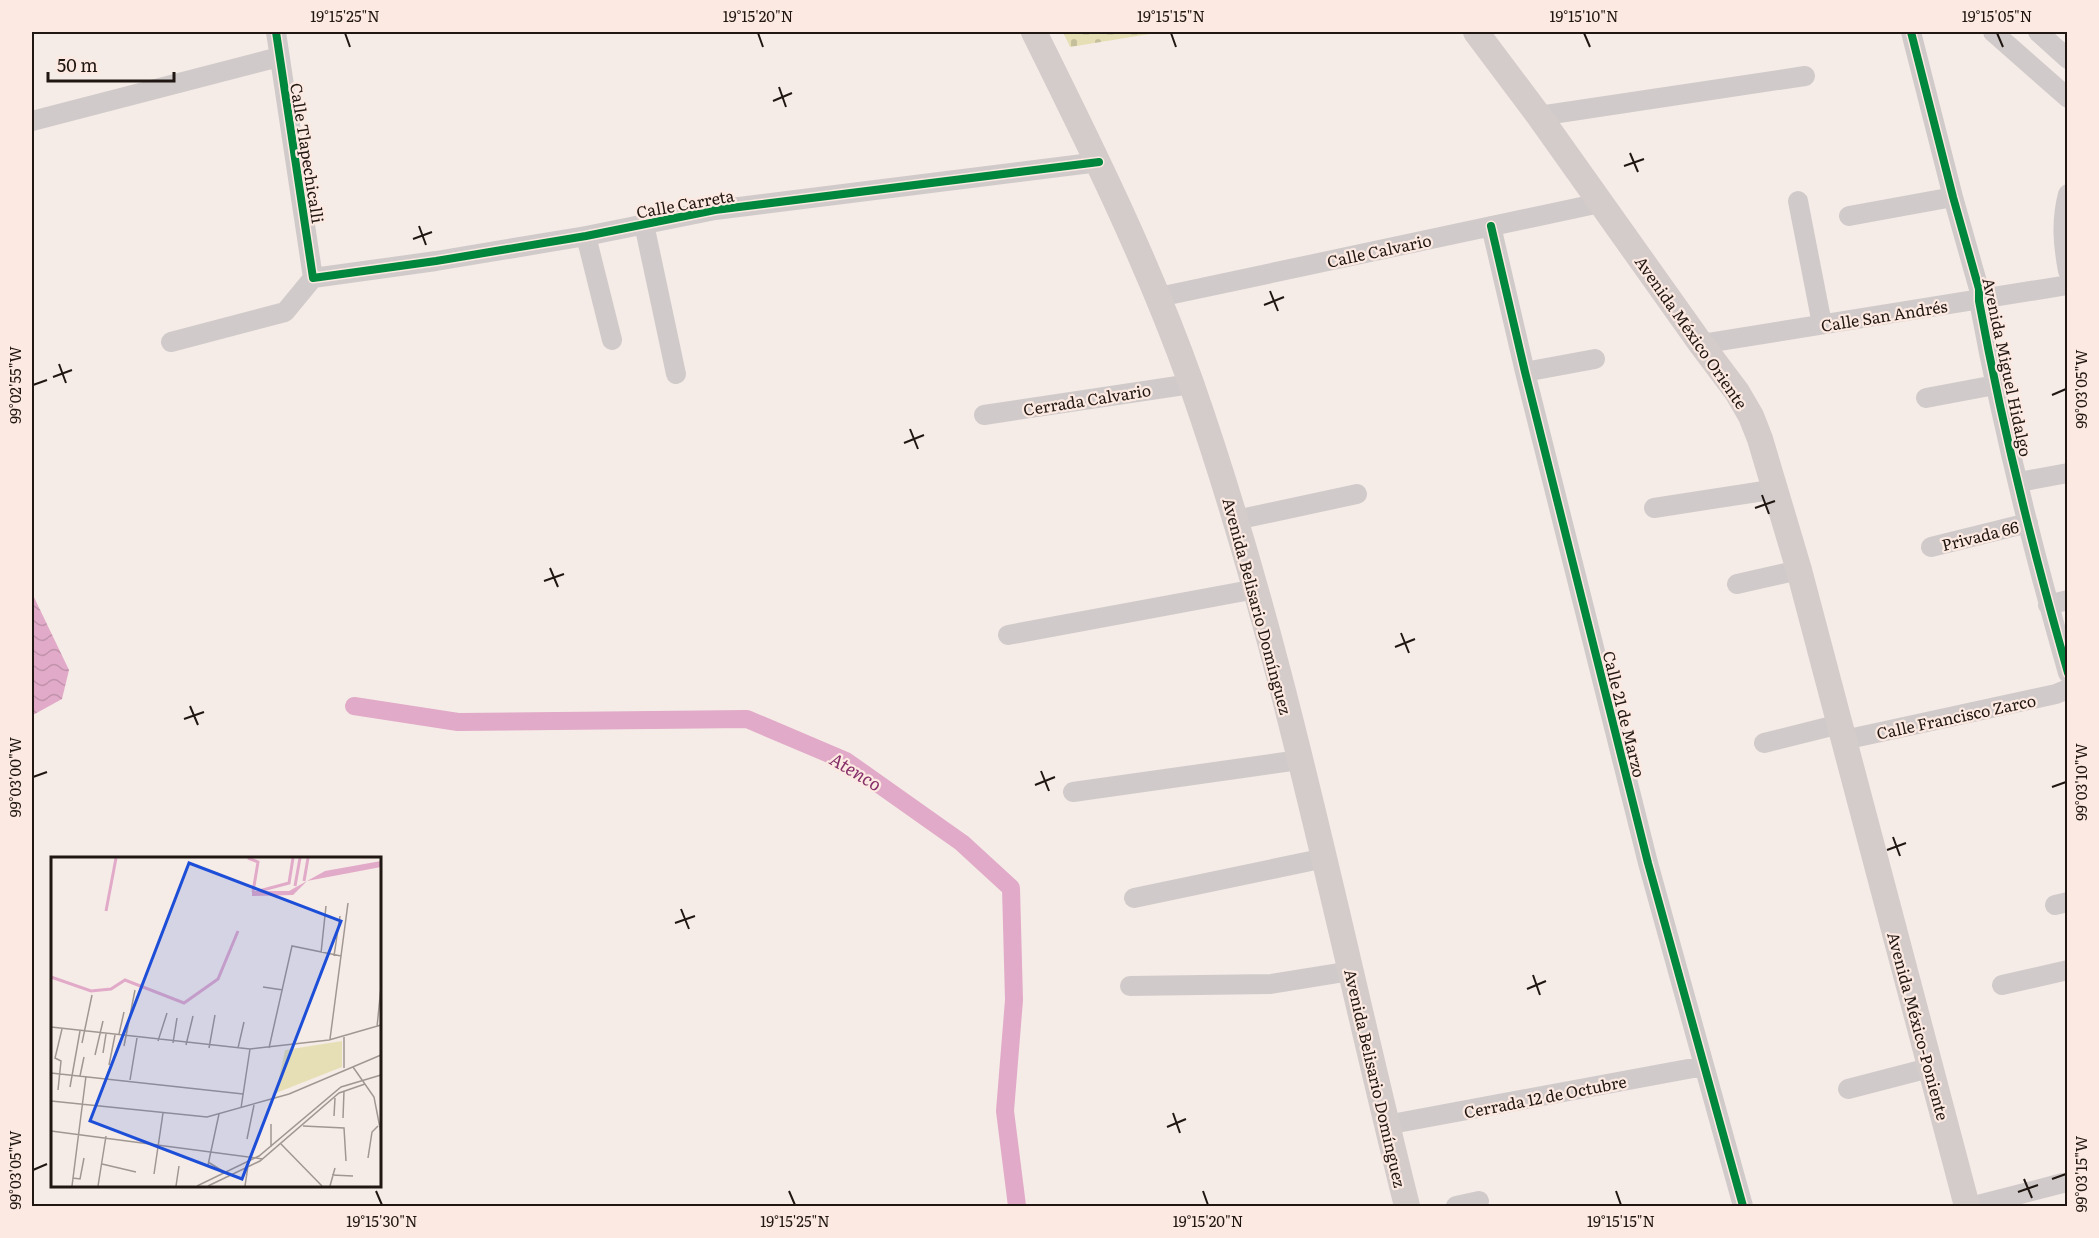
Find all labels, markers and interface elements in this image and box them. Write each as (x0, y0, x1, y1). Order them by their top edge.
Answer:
text: 19°15'25"N (310, 4, 380, 27)
text: 19°15'20"N (723, 4, 793, 27)
text: 19°15'15"N (1137, 4, 1205, 27)
text: 19°15'10"N (1549, 4, 1619, 27)
text: 19°15'05"N (1962, 4, 2032, 27)
scale bar (48, 45, 174, 83)
text: 50 m (57, 51, 98, 78)
street label: Calle Tlapechicalli (285, 81, 331, 225)
street label: Calle Carreta (634, 183, 736, 223)
street label: Calle Calvario (1325, 227, 1433, 273)
street label: Avenida México Oriente (1630, 251, 1754, 413)
street label: Avenida Miguel Hidalgo (1977, 275, 2039, 459)
street label: Calle San Andrés (1819, 293, 1949, 337)
text: 99°02'55"W (3, 346, 26, 424)
text: 99°03'05"W (2069, 349, 2092, 429)
street label: Cerrada Calvario (1021, 377, 1153, 421)
street label: Avenida Belisario Domínguez (1217, 495, 1299, 717)
street label: Privada 66 (1939, 514, 2021, 556)
street label: Calle 21 de Marzo (1598, 648, 1652, 780)
street label: Calle Francisco Zarco (1874, 687, 2038, 745)
text: 99°03'00"W (3, 736, 26, 817)
text: 99°03'10"W (2069, 743, 2092, 821)
water label: Atenco (825, 745, 887, 797)
inset map (51, 857, 381, 1187)
street label: Avenida México-Poniente (1882, 929, 1956, 1123)
street label: Avenida Belisario Domínguez (1339, 966, 1413, 1190)
street label: Cerrada 12 de Octubre (1462, 1068, 1628, 1124)
text: 99°03'05"W (3, 1130, 26, 1210)
text: 99°03'15"W (2069, 1135, 2092, 1212)
text: 19°15'30"N (346, 1209, 418, 1232)
text: 19°15'25"N (760, 1209, 830, 1232)
text: 19°15'20"N (1173, 1209, 1243, 1232)
text: 19°15'15"N (1587, 1209, 1655, 1232)

